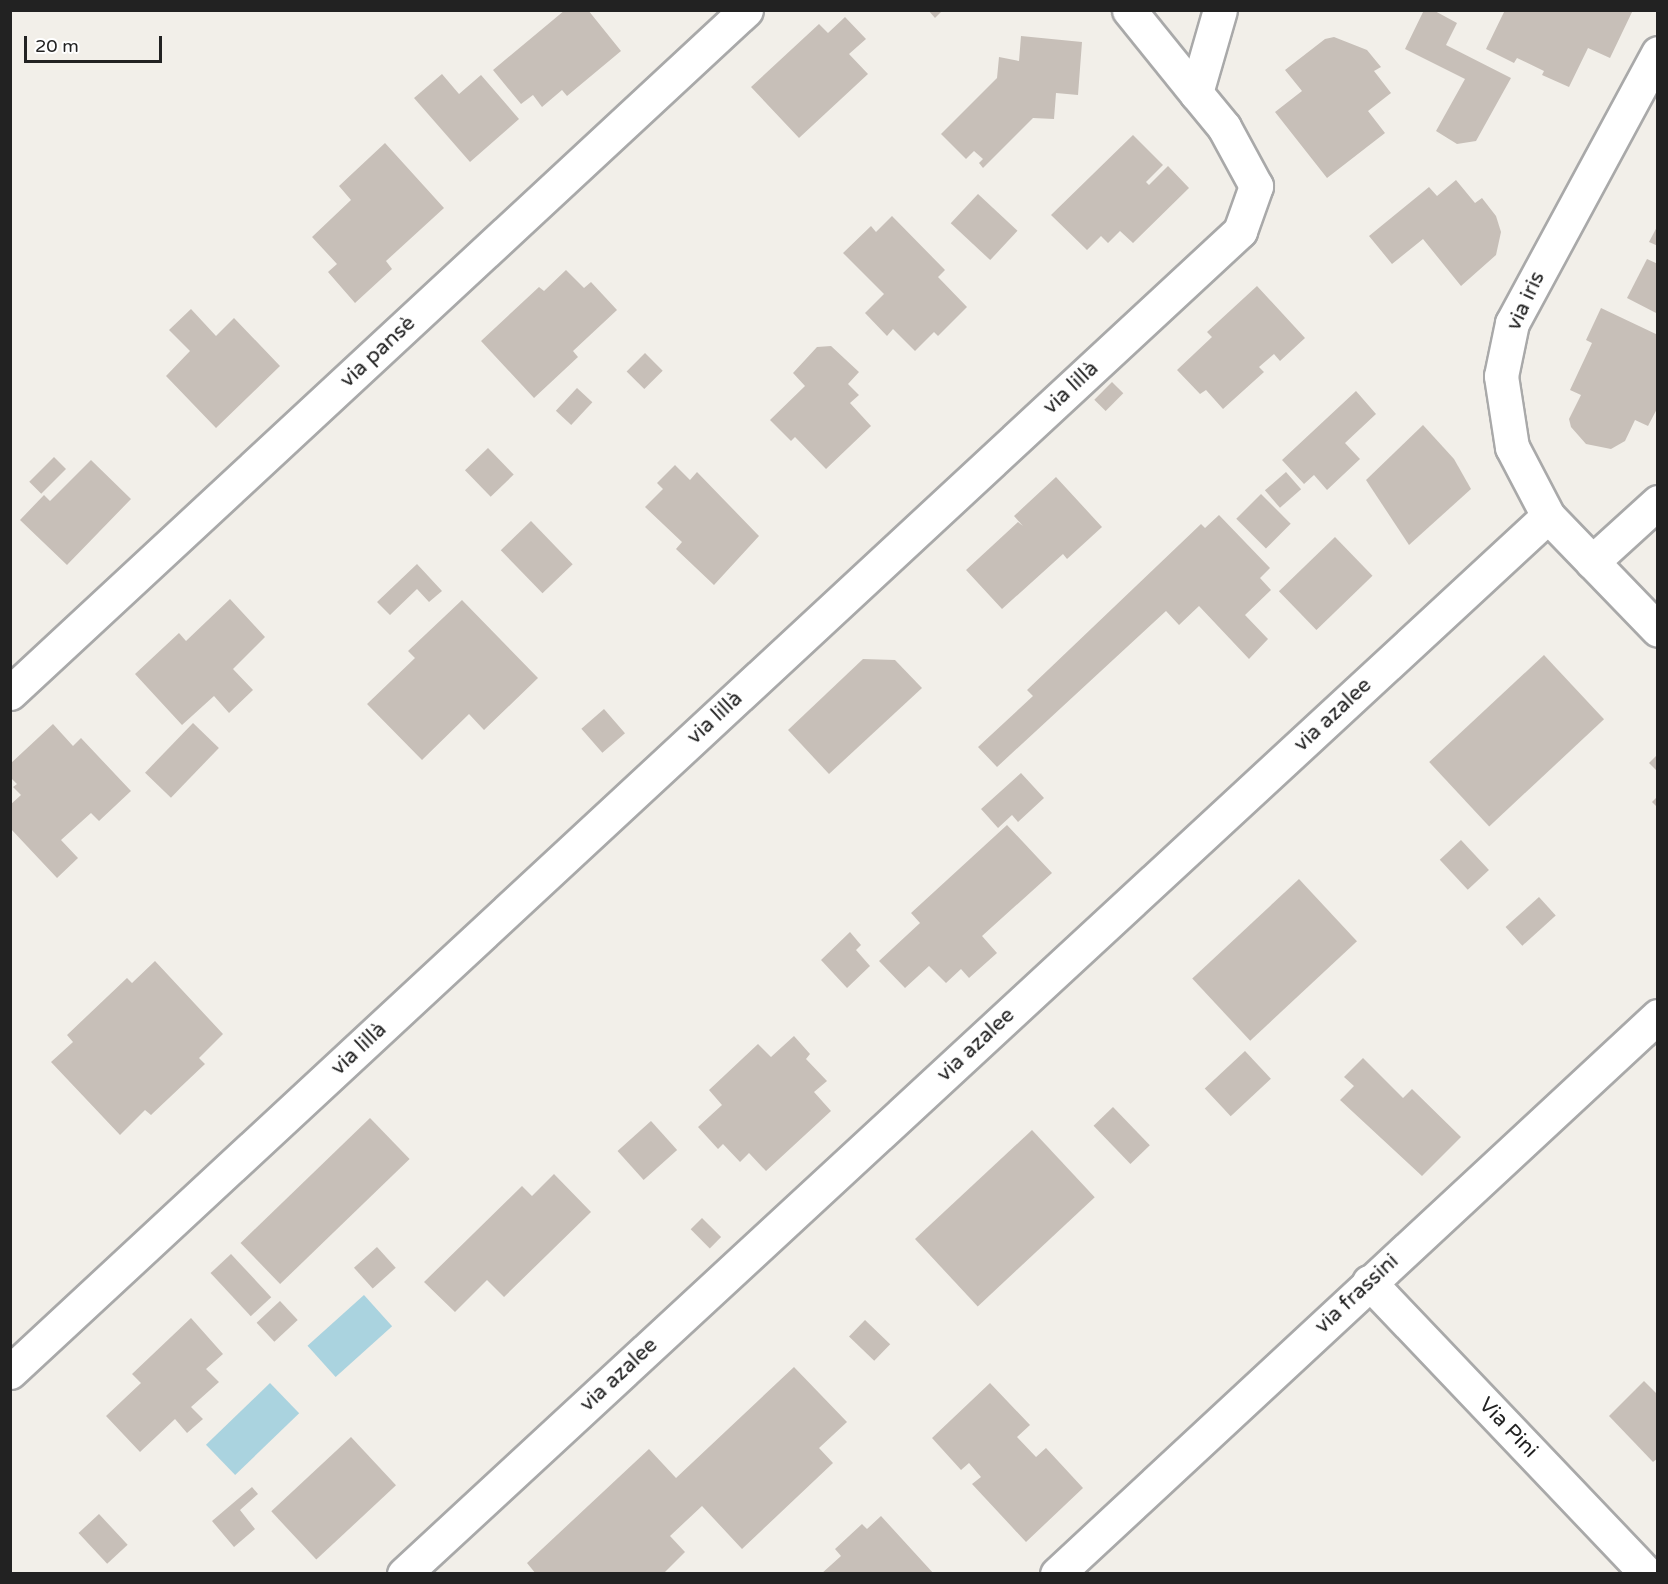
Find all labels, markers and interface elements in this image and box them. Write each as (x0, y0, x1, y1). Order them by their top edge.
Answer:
scale bar (27, 24, 165, 62)
text: 20 m (35, 35, 79, 57)
street label: via iris (1501, 267, 1551, 335)
street label: via pansè (335, 311, 421, 393)
street label: via lillà (1038, 356, 1104, 420)
street label: via azalee (1289, 673, 1377, 757)
street label: via lillà (682, 686, 748, 750)
street label: via azalee (932, 1003, 1020, 1087)
street label: via lillà (326, 1017, 392, 1081)
street label: via frassini (1310, 1249, 1404, 1339)
street label: via azalee (575, 1333, 663, 1417)
street label: Via Pini (1473, 1393, 1543, 1463)

